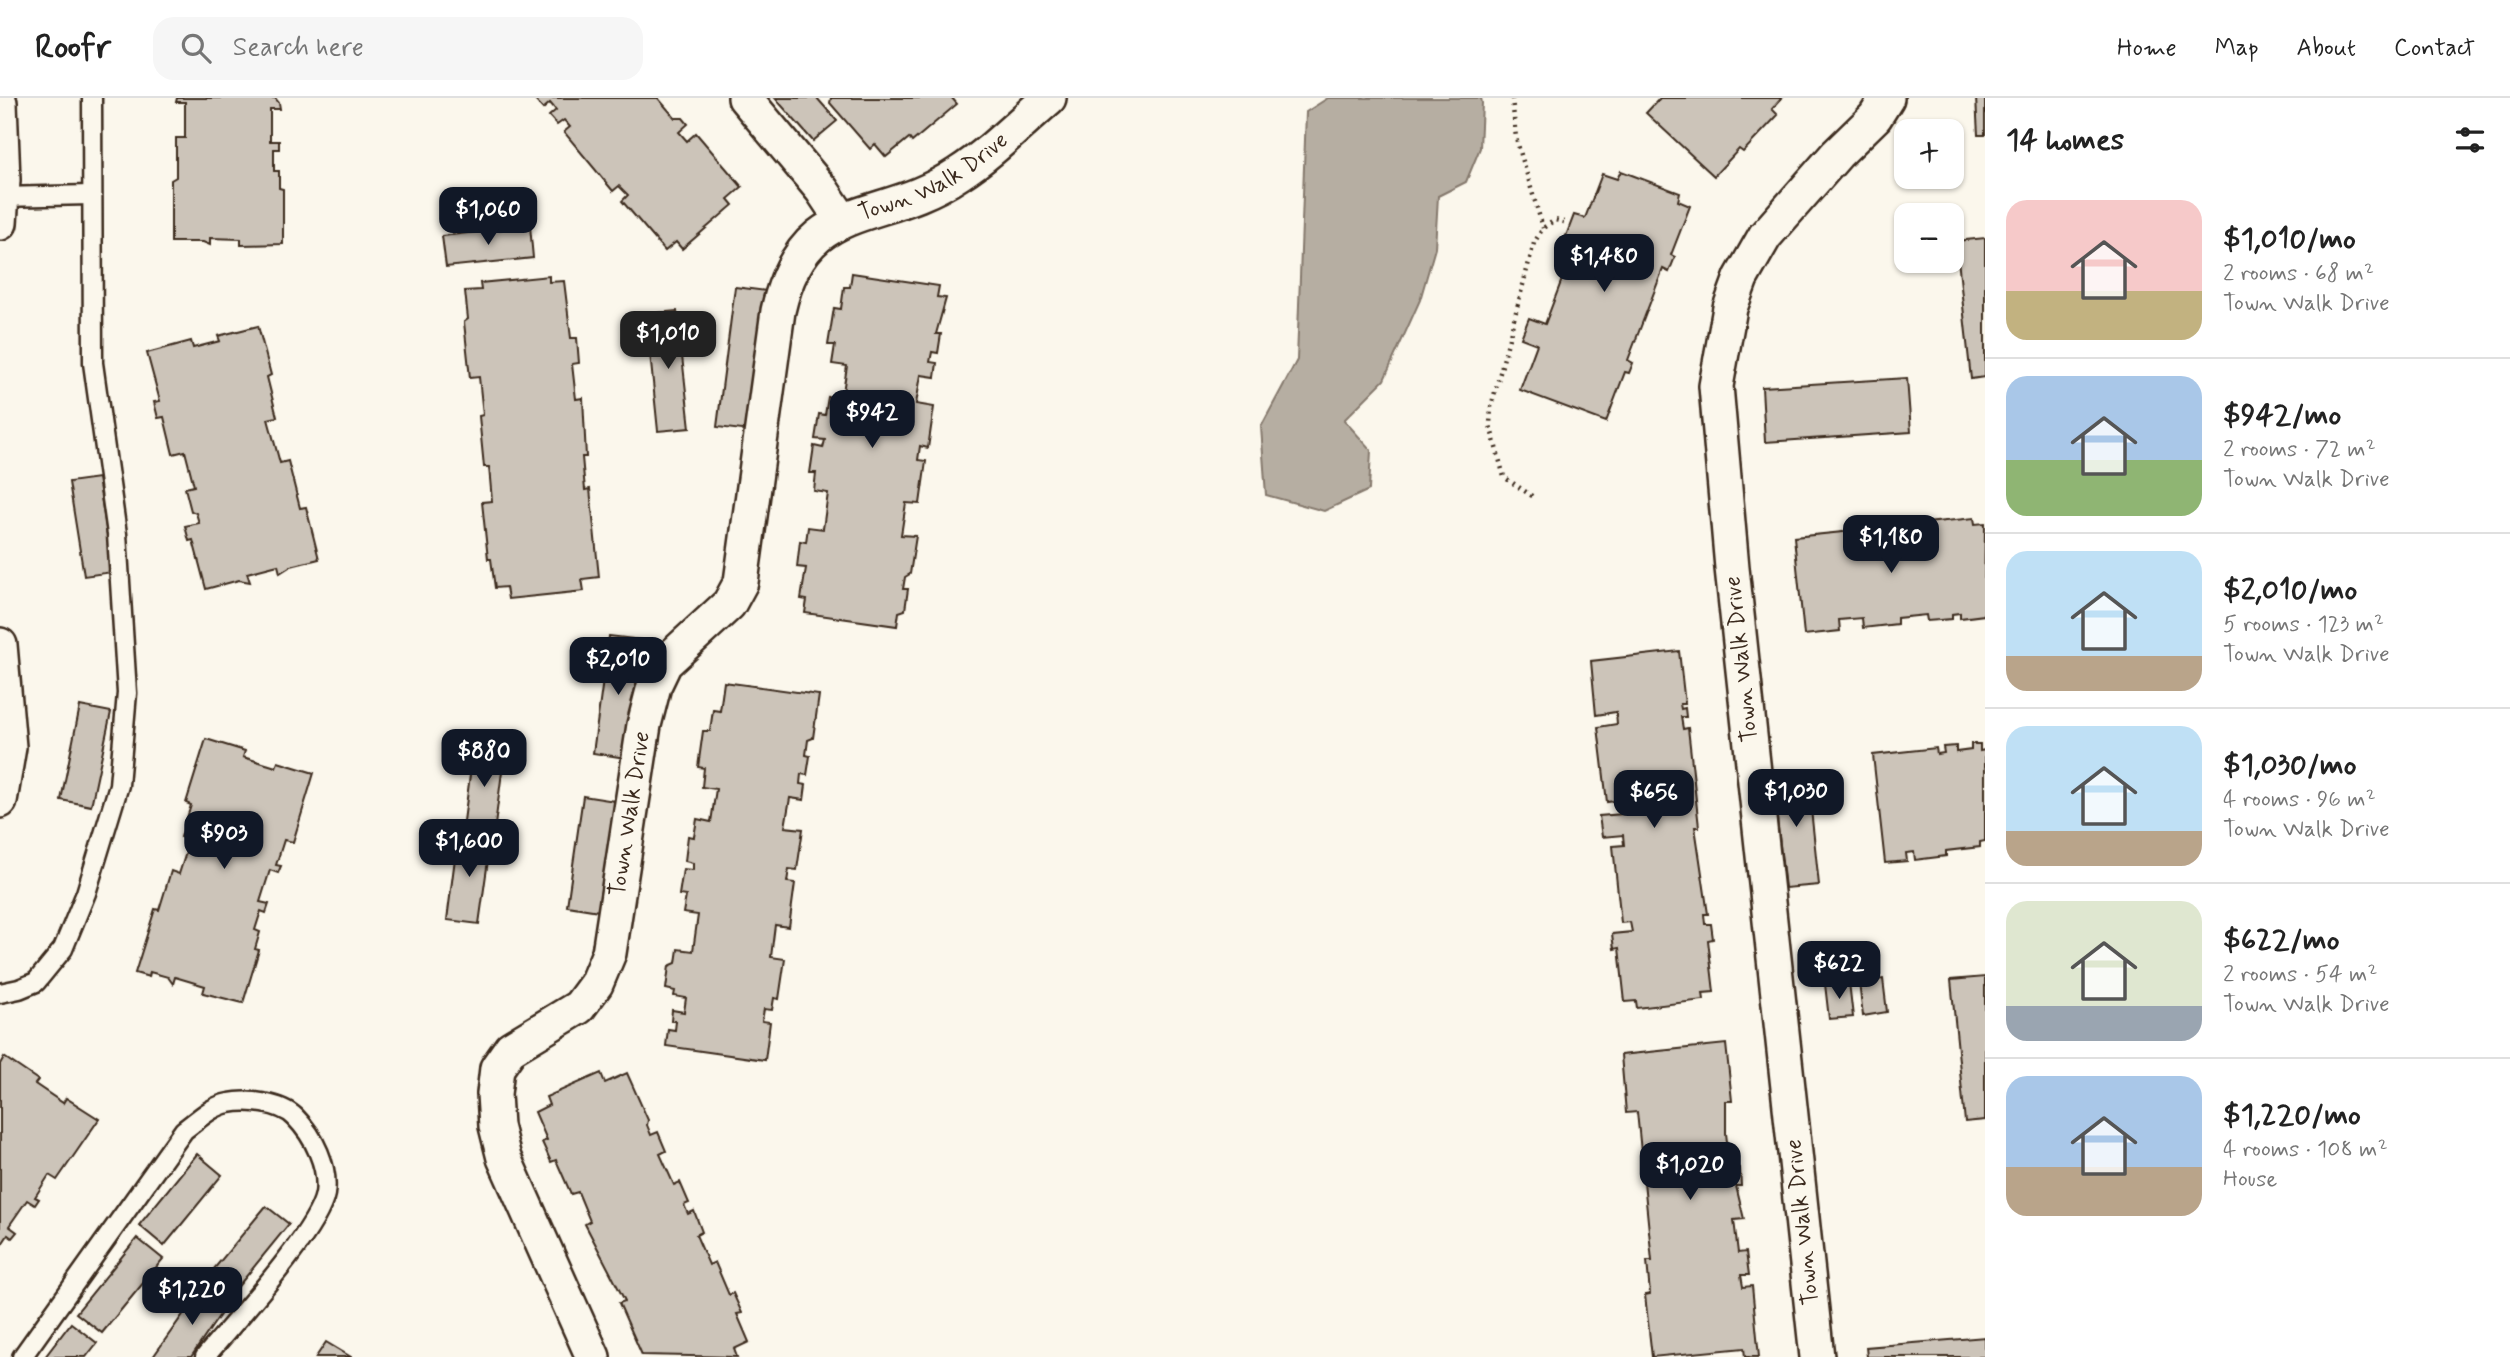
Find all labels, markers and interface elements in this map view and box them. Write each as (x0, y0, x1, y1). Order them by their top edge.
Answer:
search box (153, 17, 643, 80)
text: Roofr (35, 26, 111, 70)
icon: search (177, 29, 215, 67)
text: Search here (233, 31, 364, 65)
text: Home (2117, 33, 2177, 64)
text: Map (2215, 33, 2259, 64)
text: About (2297, 33, 2356, 64)
text: Contact (2394, 33, 2475, 64)
map controls (1894, 119, 1964, 273)
button: + (1894, 119, 1964, 189)
text: 14 homes (2006, 121, 2124, 160)
icon: filters (2451, 121, 2489, 159)
street label: Town Walk Drive (855, 126, 1015, 229)
pin: $1,060 (431, 188, 545, 247)
text: $1,060 (455, 195, 521, 225)
button: − (1894, 203, 1964, 273)
text: $1,010/mo (2223, 220, 2356, 259)
icon: home (2062, 228, 2146, 312)
pin: $1,480 (1547, 234, 1661, 294)
text: $1,480 (1570, 242, 1638, 272)
text: 2 rooms · 68 m² (2223, 259, 2374, 289)
text: Town Walk Drive (2223, 289, 2390, 319)
pin: $1,010 (611, 312, 725, 371)
text: $1,010 (636, 319, 700, 349)
pin: $942 (831, 390, 913, 450)
text: $942/mo (2223, 396, 2341, 435)
text: $942 (846, 398, 898, 428)
icon: home (2062, 404, 2146, 488)
text: 2 rooms · 72 m² (2223, 435, 2376, 465)
text: Town Walk Drive (2223, 465, 2390, 495)
pin: $1,180 (1834, 516, 1948, 575)
text: $1,180 (1859, 523, 1923, 553)
text: $2,010/mo (2223, 571, 2357, 610)
street label: Town Walk Drive (1718, 575, 1766, 743)
icon: home (2062, 579, 2146, 663)
text: 5 rooms · 123 m² (2223, 610, 2384, 640)
pin: $2,010 (561, 638, 675, 697)
text: Town Walk Drive (2223, 640, 2390, 670)
text: $2,010 (586, 645, 650, 675)
street label: Town Walk Drive (603, 729, 658, 899)
pin: $880 (443, 730, 525, 789)
text: $880 (458, 737, 510, 767)
text: $1,030/mo (2223, 746, 2357, 785)
icon: home (2062, 754, 2146, 838)
pin: $656 (1613, 770, 1695, 830)
pin: $1,030 (1739, 770, 1853, 829)
text: $1,030 (1764, 777, 1828, 807)
text: $656 (1630, 778, 1678, 808)
text: 4 rooms · 96 m² (2223, 785, 2376, 815)
pin: $903 (183, 812, 265, 871)
text: Town Walk Drive (2223, 815, 2390, 845)
text: $903 (200, 819, 248, 849)
pin: $1,600 (412, 820, 526, 879)
text: $1,600 (435, 827, 503, 857)
text: $622/mo (2223, 921, 2340, 960)
icon: home (2062, 929, 2146, 1013)
pin: $622 (1798, 942, 1880, 1001)
text: $622 (1813, 949, 1865, 979)
text: 2 rooms · 54 m² (2223, 960, 2377, 990)
text: Town Walk Drive (2223, 990, 2390, 1020)
text: $1,220/mo (2223, 1096, 2361, 1135)
icon: home (2062, 1104, 2146, 1188)
text: 4 rooms · 108 m² (2223, 1135, 2388, 1165)
street label: Town Walk Drive (1779, 1138, 1827, 1306)
pin: $1,020 (1633, 1142, 1747, 1202)
text: $1,020 (1656, 1150, 1724, 1180)
text: House (2223, 1165, 2277, 1195)
pin: $1,220 (135, 1268, 249, 1327)
text: $1,220 (158, 1275, 226, 1305)

